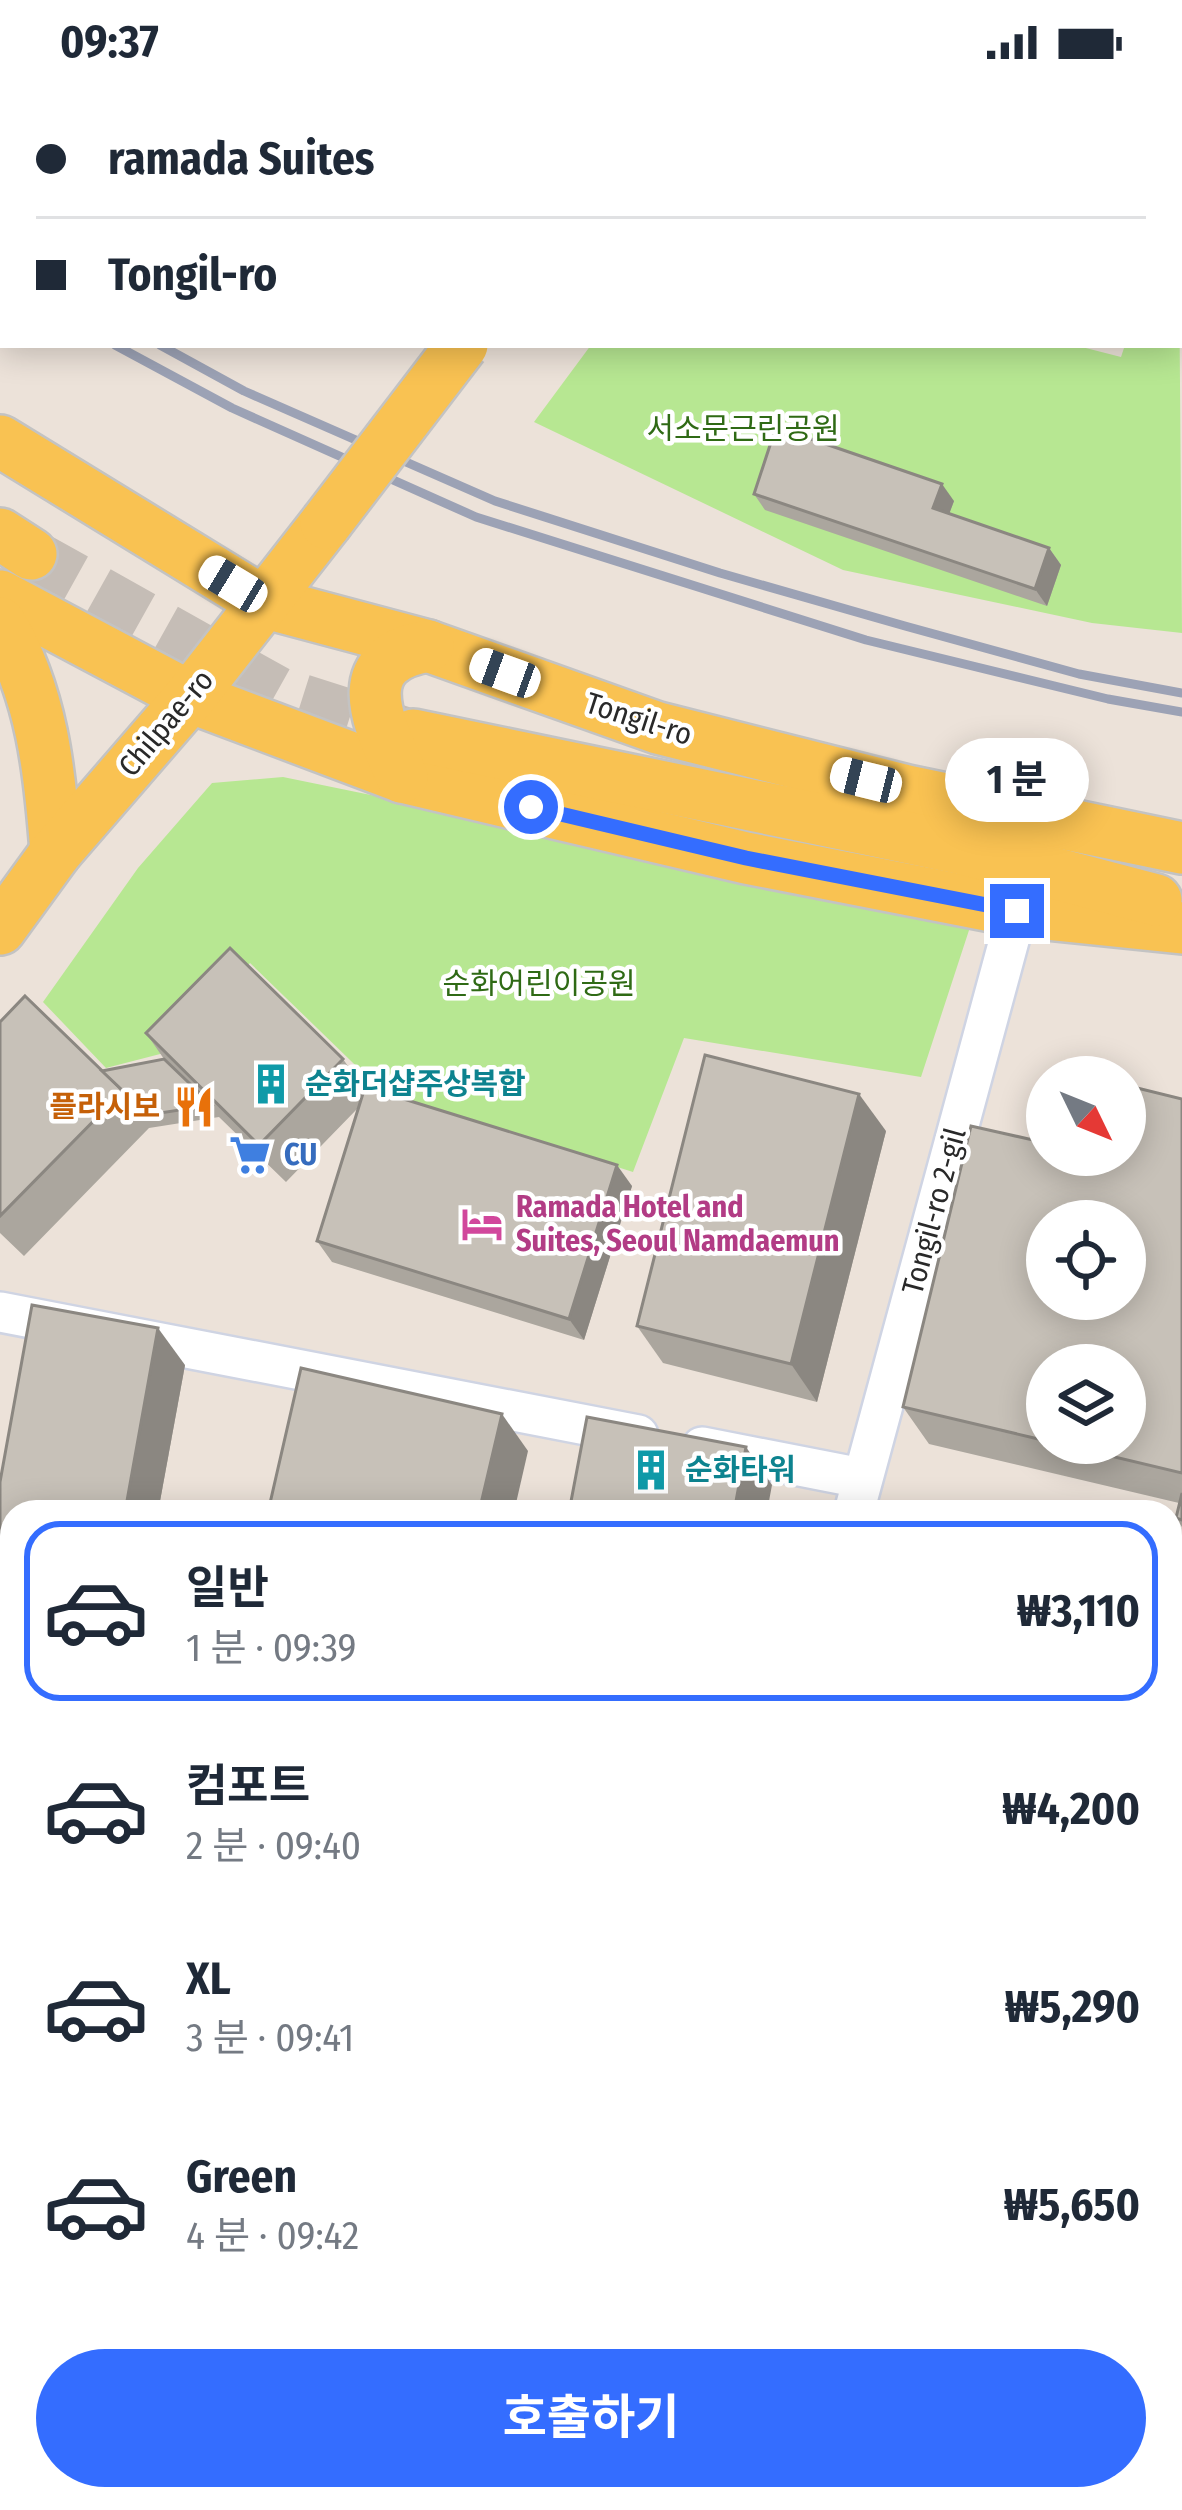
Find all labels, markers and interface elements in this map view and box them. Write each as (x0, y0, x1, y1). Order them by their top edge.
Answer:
text: 09:37 (60, 15, 159, 69)
text: ramada Suites (108, 132, 374, 186)
text: Tongil-ro (108, 248, 277, 302)
park label: 서소문근린공원 (646, 411, 840, 447)
car (193, 550, 273, 618)
car (465, 644, 545, 702)
street label: Chilpae-ro (111, 662, 221, 784)
street label: Tongil-ro (581, 685, 697, 753)
callout: 1 분 (945, 737, 1089, 821)
car (827, 754, 905, 806)
text: 1 분 (987, 757, 1047, 803)
route start (504, 780, 558, 834)
route end (990, 884, 1044, 938)
park label: 순화어린이공원 (442, 966, 636, 1002)
north arrow (1026, 1056, 1146, 1176)
map controls (1026, 1056, 1146, 1464)
building icon: 순화더샵주상복합 (248, 1061, 294, 1107)
place label: 순화더샵주상복합 (305, 1066, 526, 1102)
restaurant icon: 플라시보 (171, 1084, 217, 1130)
place label: 플라시보 (50, 1089, 160, 1125)
street label: Tongil-ro 2-gil (895, 1124, 973, 1298)
supermarket icon: CU (227, 1132, 273, 1178)
place label: CU (284, 1137, 317, 1173)
place label: Ramada Hotel and Suites, Seoul Namdaemun (516, 1189, 840, 1259)
button: locate (1026, 1200, 1146, 1320)
hotel icon: Ramada Hotel and Suites, Seoul Namdaemun (459, 1201, 505, 1247)
button: layers (1026, 1344, 1146, 1464)
building icon: 순화타워 (628, 1447, 674, 1493)
place label: 순화타워 (685, 1452, 795, 1488)
icon: car (42, 1557, 150, 1665)
text: 일반 (186, 1561, 269, 1615)
text: ₩3,110 (1016, 1584, 1140, 1638)
text: 1 분 · 09:39 (186, 1625, 357, 1671)
icon: car (42, 1755, 150, 1863)
text: 컴포트 (186, 1759, 310, 1813)
text: ₩4,200 (1002, 1782, 1140, 1836)
text: 2 분 · 09:40 (186, 1823, 361, 1869)
text: XL (186, 1952, 231, 2006)
icon: car (42, 1953, 150, 2061)
text: ₩5,290 (1005, 1980, 1140, 2034)
text: 3 분 · 09:41 (186, 2015, 354, 2061)
text: Green (186, 2150, 297, 2204)
icon: car (42, 2151, 150, 2259)
text: ₩5,650 (1003, 2178, 1140, 2232)
text: 4 분 · 09:42 (186, 2213, 359, 2259)
button: 호출하기 (36, 2349, 1146, 2487)

